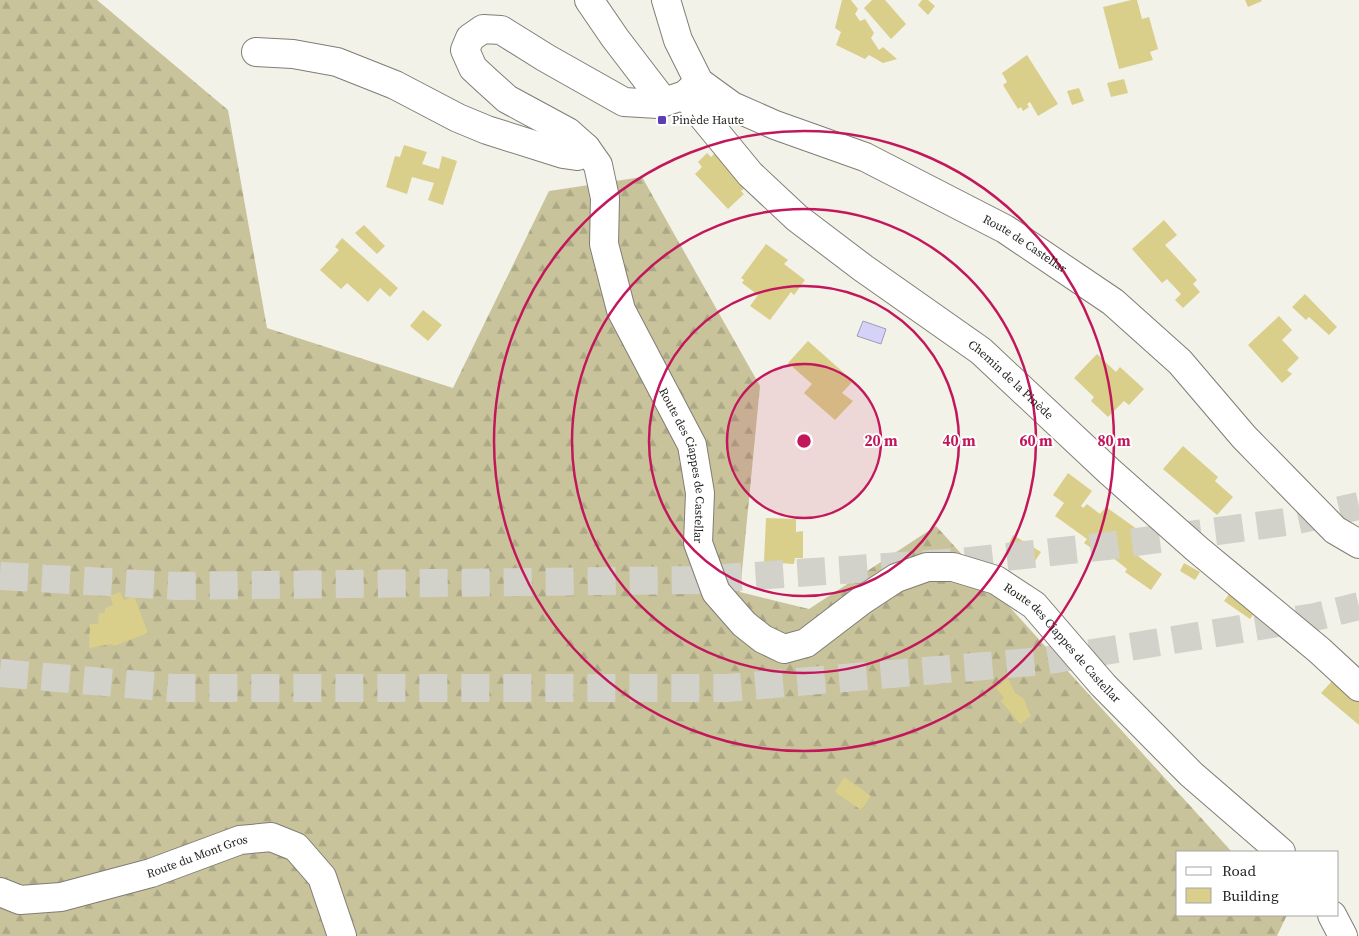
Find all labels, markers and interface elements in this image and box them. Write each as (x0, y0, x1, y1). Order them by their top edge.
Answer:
place label: Pinède Haute (672, 112, 744, 128)
marker: Pinède Haute (656, 114, 668, 126)
street label: Route de Castellar (980, 211, 1070, 276)
street label: Chemin de la Pinède (965, 336, 1057, 423)
street label: Route des Ciappes de Castellar (655, 385, 708, 544)
text: 20 m (864, 430, 898, 451)
text: 40 m (942, 430, 976, 451)
text: 60 m (1019, 430, 1053, 451)
text: 80 m (1097, 430, 1131, 451)
centre of rings (795, 432, 813, 450)
street label: Route des Ciappes de Castellar (1000, 579, 1124, 706)
street label: Route du Mont Gros (145, 831, 248, 882)
legend (1176, 851, 1339, 916)
text: Road (1222, 860, 1256, 881)
text: Building (1222, 885, 1279, 906)

